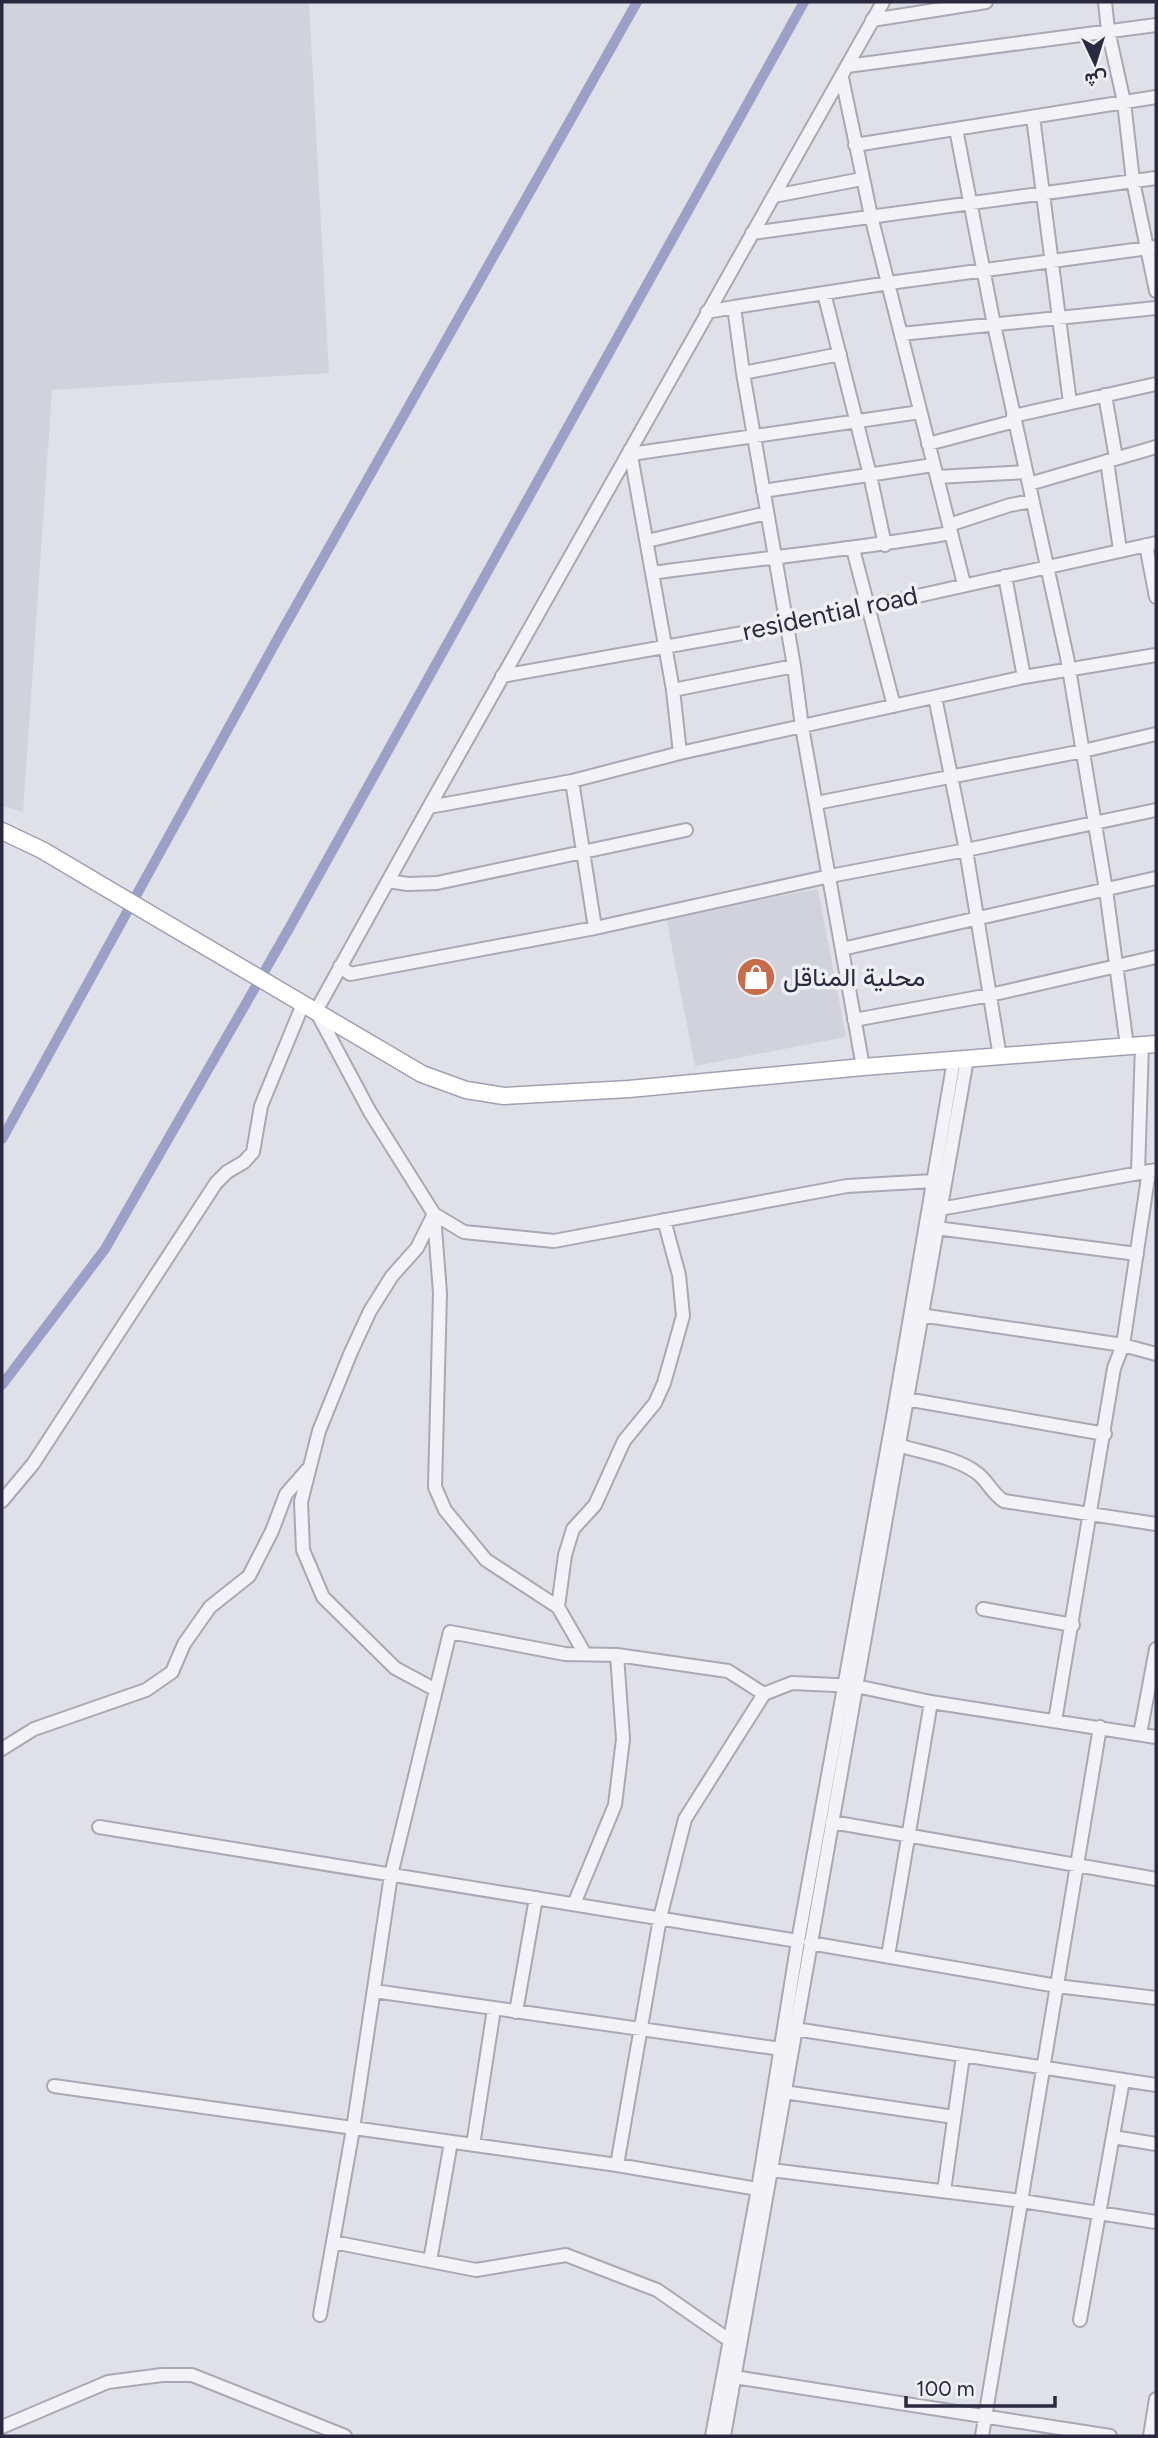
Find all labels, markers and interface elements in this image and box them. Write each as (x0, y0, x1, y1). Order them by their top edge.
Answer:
north arrow (1060, 28, 1130, 98)
text: ش (1084, 67, 1108, 92)
street label: residential road (739, 579, 921, 647)
shop icon: محلية المناقل (735, 956, 777, 998)
place label: محلية المناقل (783, 961, 925, 993)
scale bar (906, 2364, 1055, 2408)
text: 100 m (916, 2376, 975, 2401)

